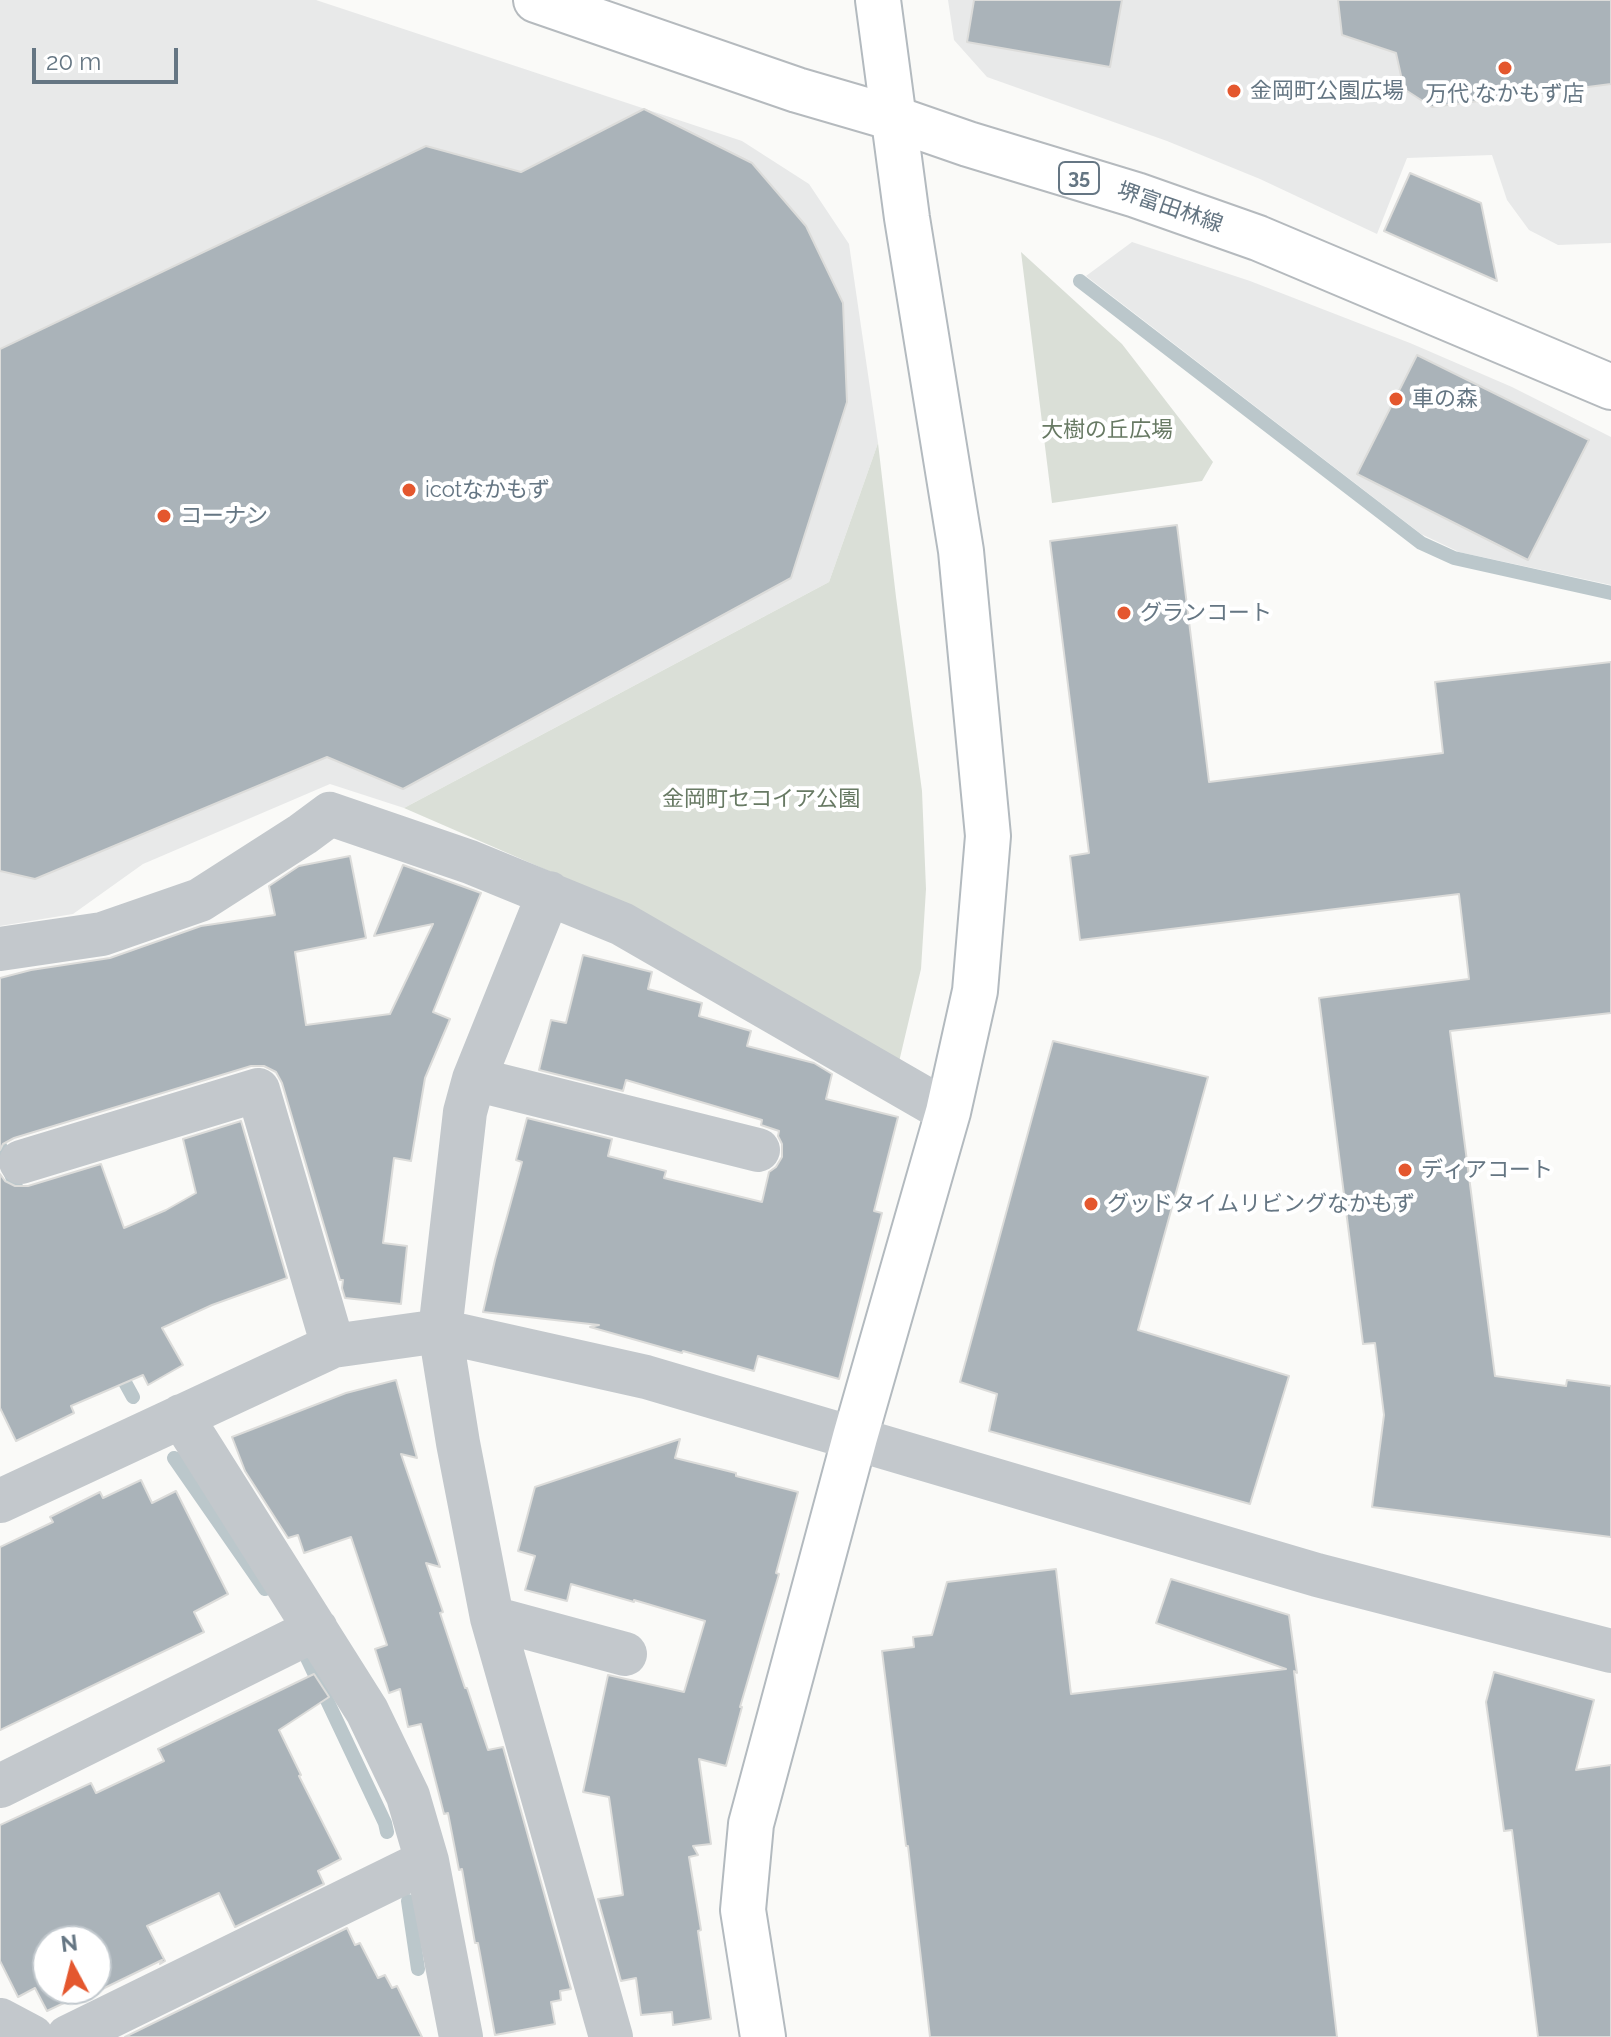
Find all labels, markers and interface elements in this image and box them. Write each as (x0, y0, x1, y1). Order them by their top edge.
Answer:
scale bar (36, 32, 182, 82)
text: 20 m (46, 47, 101, 76)
marker: 万代 なかもず店 (1496, 59, 1514, 77)
place label: 金岡町公園広場 (1250, 78, 1404, 104)
place label: 万代 なかもず店 (1425, 81, 1585, 107)
marker: 金岡町公園広場 (1225, 82, 1243, 100)
road number: 35 (1059, 162, 1099, 194)
street label: 堺富田林線 (1114, 178, 1226, 238)
place label: 車の森 (1412, 386, 1478, 412)
marker: 車の森 (1387, 390, 1405, 408)
park label: 大樹の丘広場 (1041, 417, 1173, 443)
place label: icotなかもず (425, 477, 550, 503)
marker: icotなかもず (400, 481, 418, 499)
place label: コーナン (180, 503, 268, 529)
marker: コーナン (155, 507, 173, 525)
place label: グランコート (1140, 600, 1272, 626)
marker: グランコート (1115, 604, 1133, 622)
park label: 金岡町セコイア公園 (662, 786, 860, 812)
place label: ディアコート (1421, 1157, 1553, 1183)
marker: ディアコート (1396, 1161, 1414, 1179)
place label: グッドタイムリビングなかもず (1107, 1191, 1415, 1217)
marker: グッドタイムリビングなかもず (1082, 1195, 1100, 1213)
north arrow (32, 1925, 112, 2005)
text: N (59, 1929, 79, 1957)

